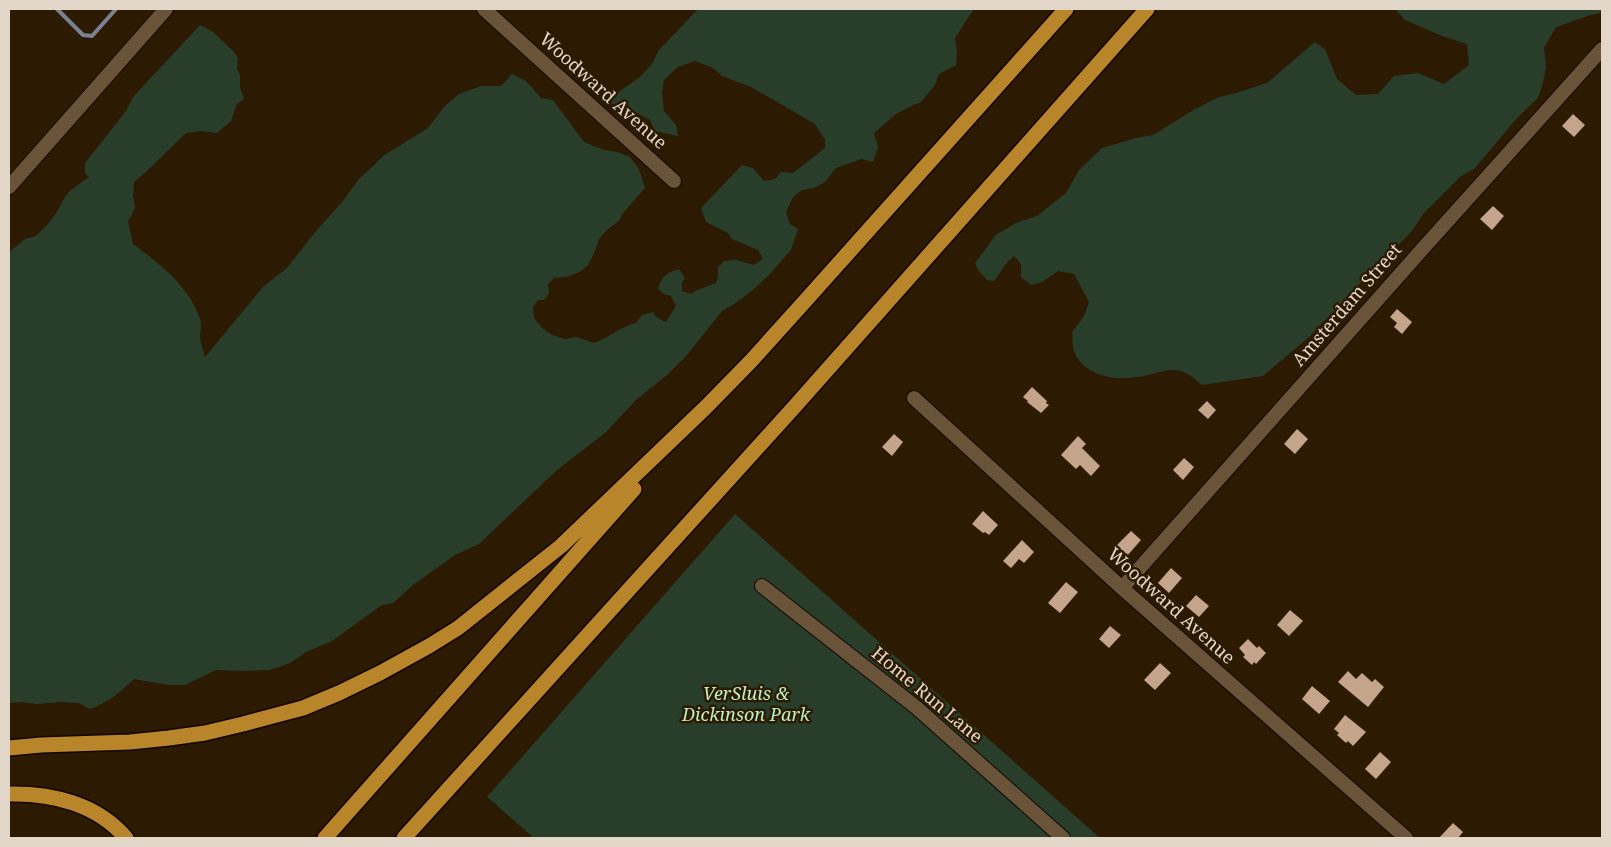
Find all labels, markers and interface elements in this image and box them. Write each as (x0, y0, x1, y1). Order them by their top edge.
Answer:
street label: Woodward Avenue (535, 27, 673, 154)
street label: Amsterdam Street (1286, 238, 1406, 371)
street label: Woodward Avenue (1103, 542, 1241, 669)
street label: Home Run Lane (867, 641, 988, 748)
park label: VerSluis & Dickinson Park (681, 681, 811, 726)

